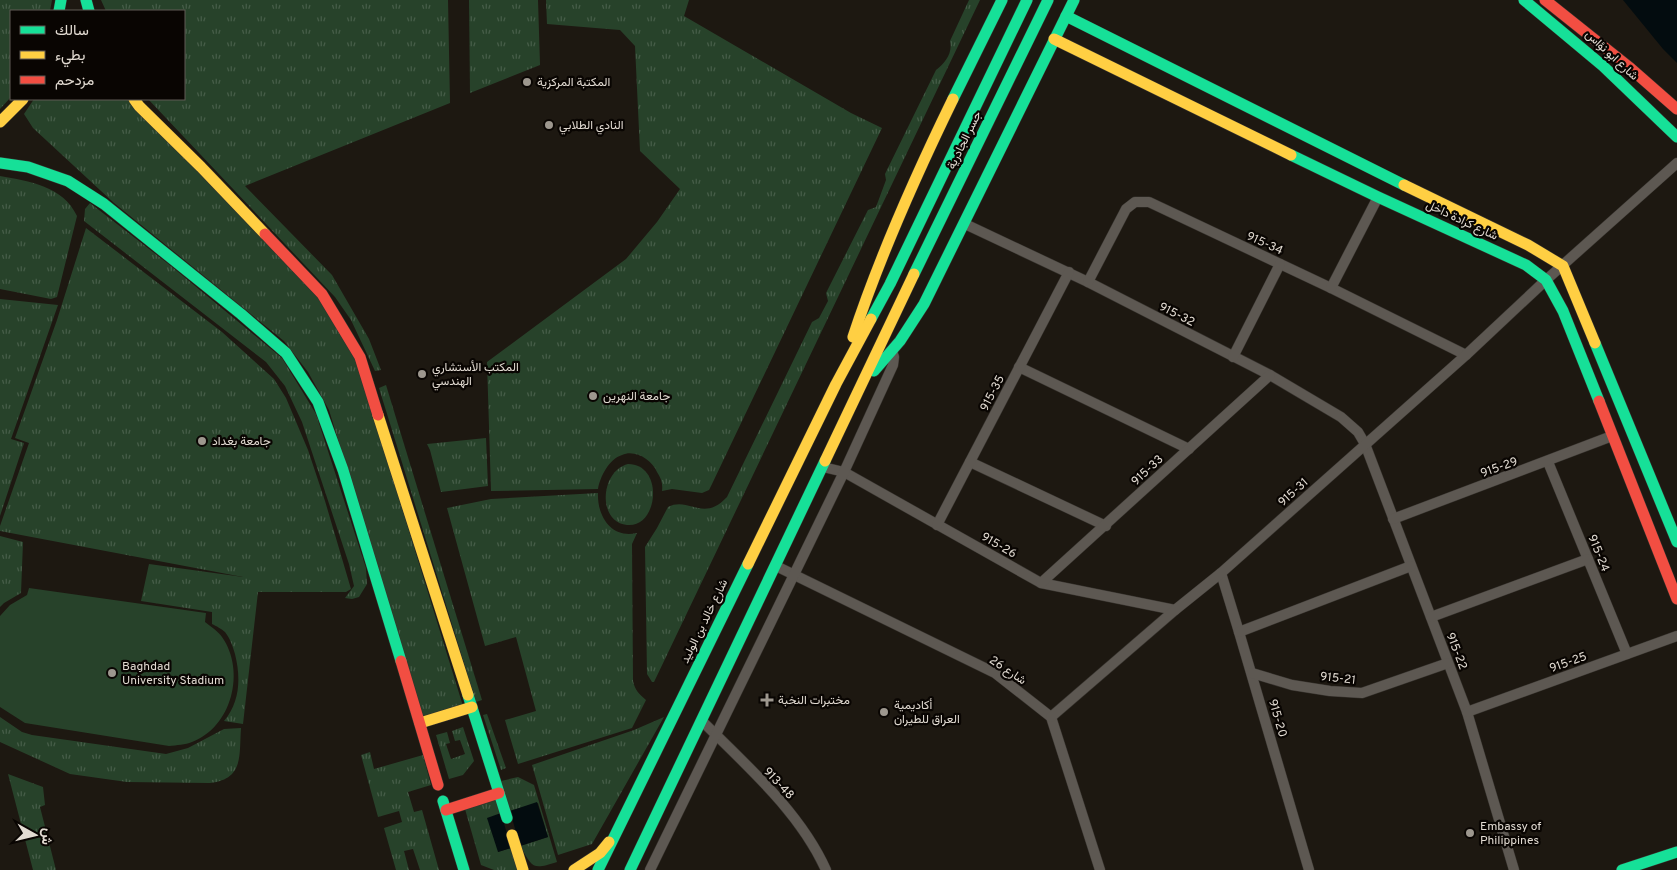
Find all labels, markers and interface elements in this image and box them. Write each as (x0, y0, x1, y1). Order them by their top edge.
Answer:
legend (10, 10, 185, 100)
text: سالك (55, 22, 89, 41)
street label: شارع ابو نؤاس (1581, 27, 1641, 84)
text: بطيء (55, 47, 85, 68)
text: مزدحم (55, 72, 94, 91)
place label: المكتبة المركزية (537, 75, 610, 91)
marker: المكتبة المركزية (521, 76, 533, 88)
street label: جسر الجادرية (944, 109, 986, 172)
place label: النادي الطلابي (559, 118, 623, 135)
marker: النادي الطلابي (543, 119, 555, 131)
street label: شارع كرادة داخل (1423, 197, 1500, 245)
street label: 915-34 (1244, 229, 1285, 259)
street label: 915-32 (1156, 299, 1197, 331)
place label: المكتب الأستشاري الهندسي (432, 360, 519, 391)
marker: المكتب الأستشاري الهندسي (416, 368, 428, 380)
street label: 915-35 (977, 373, 1009, 414)
place label: جامعة النهرين (603, 389, 670, 405)
marker: جامعة النهرين (587, 390, 599, 402)
place label: جامعة بغداد (212, 434, 271, 450)
marker: جامعة بغداد (196, 435, 208, 447)
street label: 915-33 (1128, 452, 1167, 490)
street label: 915-29 (1479, 454, 1520, 482)
street label: 915-31 (1275, 475, 1312, 511)
street label: 915-26 (978, 529, 1019, 562)
street label: 915-24 (1583, 533, 1613, 574)
street label: شارع خالد بن الوليد (678, 577, 732, 666)
street label: 915-22 (1442, 630, 1470, 672)
street label: 915-25 (1547, 649, 1589, 677)
street label: شارع 26 (986, 653, 1029, 689)
place label: Baghdad University Stadium (122, 659, 224, 689)
marker: Baghdad University Stadium (106, 667, 118, 679)
street label: 915-21 (1319, 669, 1356, 689)
marker: مختبرات النخبة (760, 693, 774, 707)
place label: مختبرات النخبة (778, 693, 850, 709)
street label: 915-20 (1264, 697, 1290, 739)
place label: أكاديمية العراق للطيران (894, 698, 960, 728)
marker: أكاديمية العراق للطيران (878, 706, 890, 718)
street label: 913-48 (759, 764, 797, 803)
north arrow (10, 810, 60, 860)
place label: Embassy of Philippines (1480, 819, 1541, 849)
text: ش (37, 827, 56, 846)
marker: Embassy of Philippines (1464, 827, 1476, 839)

